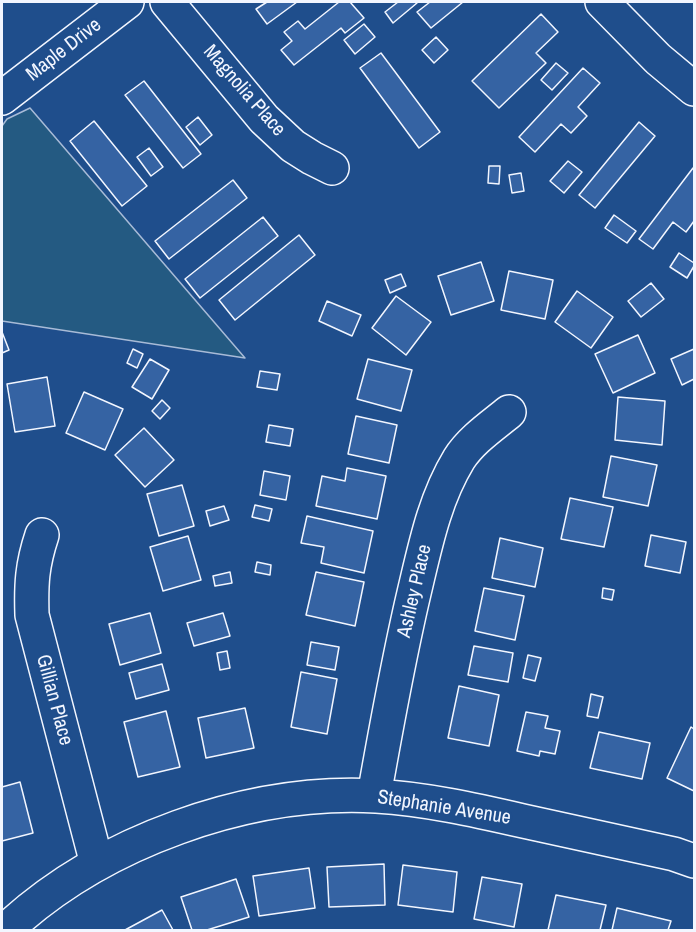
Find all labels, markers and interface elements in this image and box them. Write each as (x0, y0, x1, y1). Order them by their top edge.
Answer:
street label: Maple Drive (22, 13, 106, 87)
street label: Magnolia Place (198, 40, 290, 142)
street label: Ashley Place (393, 542, 437, 640)
street label: Gillian Place (30, 652, 78, 748)
street label: Stephanie Avenue (376, 786, 512, 830)

